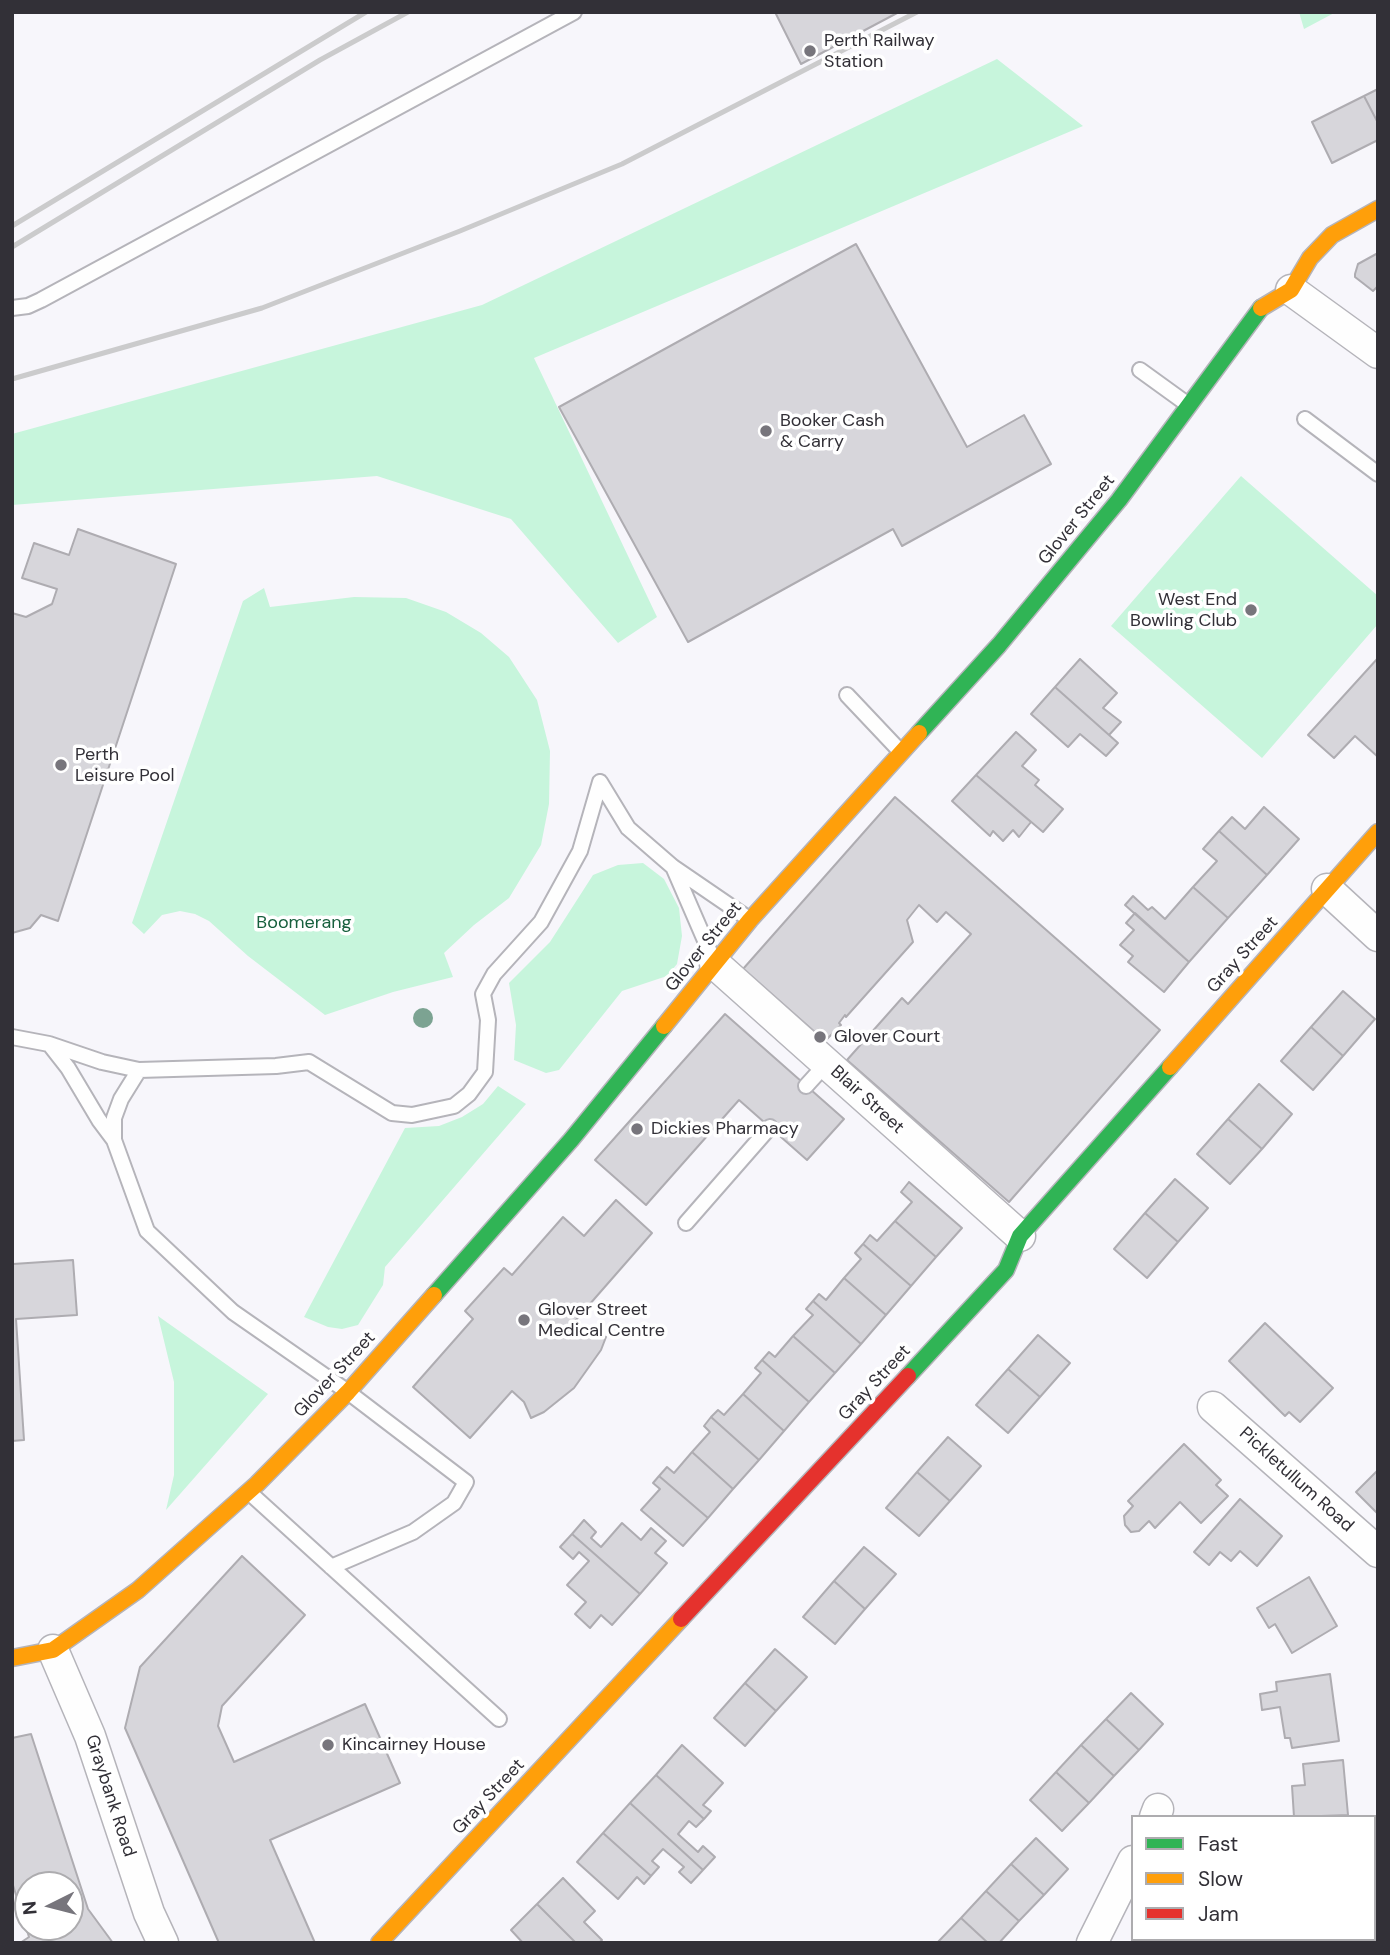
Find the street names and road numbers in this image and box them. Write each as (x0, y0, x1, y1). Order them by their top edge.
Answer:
street label: Glover Street (1034, 471, 1120, 569)
street label: Glover Street (661, 898, 747, 996)
street label: Gray Street (1203, 912, 1283, 998)
street label: Blair Street (826, 1061, 908, 1139)
street label: Glover Street (290, 1328, 380, 1422)
street label: Gray Street (834, 1341, 916, 1425)
street label: Pickletullum Road (1234, 1423, 1358, 1537)
street label: Graybank Road (80, 1732, 140, 1860)
street label: Gray Street (448, 1755, 530, 1839)

